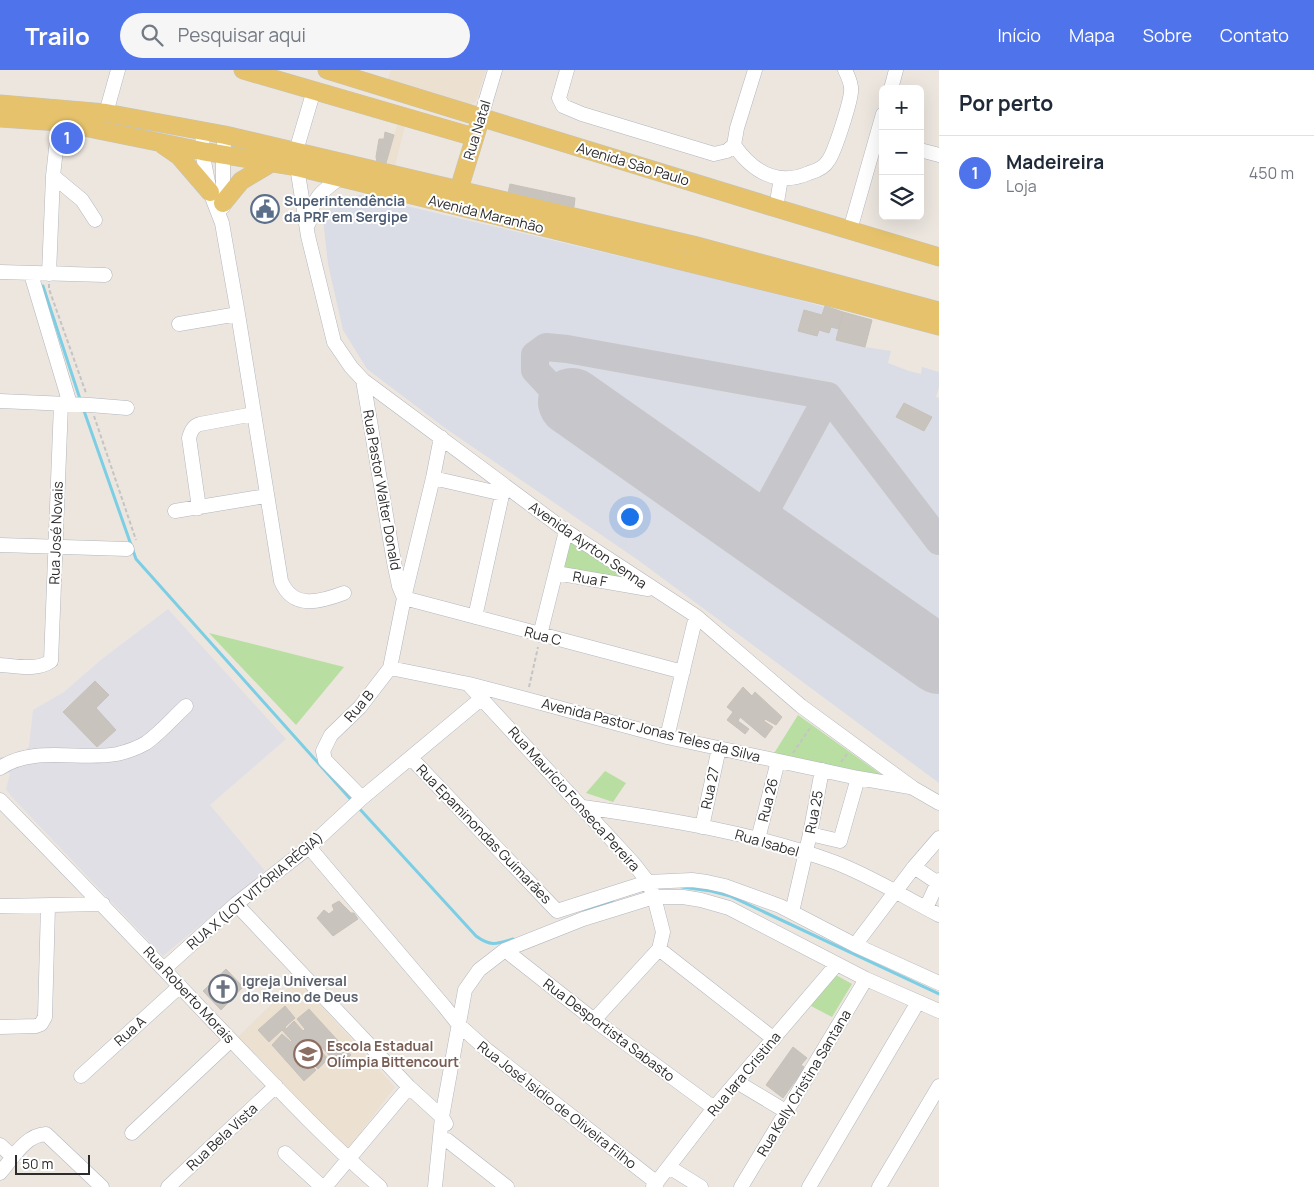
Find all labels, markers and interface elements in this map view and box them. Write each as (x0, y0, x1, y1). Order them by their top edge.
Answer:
search box (120, 13, 470, 58)
text: Trailo (25, 19, 90, 52)
icon: search (138, 21, 166, 49)
text: Pesquisar aqui (178, 22, 306, 48)
text: Início (997, 23, 1041, 47)
text: Mapa (1069, 23, 1115, 47)
text: Sobre (1143, 23, 1192, 47)
text: Contato (1220, 23, 1289, 47)
map controls (879, 85, 924, 220)
button: + (879, 85, 924, 130)
text: Por perto (959, 89, 1053, 117)
street label: Rua Natal (458, 98, 495, 162)
pin: 1 (51, 119, 83, 157)
button: − (879, 130, 924, 175)
street label: Avenida São Paulo (574, 137, 692, 190)
text: Madeireira (1006, 149, 1104, 175)
text: 1 (971, 162, 979, 184)
text: 450 m (1249, 162, 1294, 184)
button: layers (879, 175, 924, 220)
text: Loja (1006, 175, 1037, 197)
street label: Avenida Maranhão (426, 190, 546, 237)
place label: Superintendência da PRF em Sergipe (284, 191, 408, 226)
public building icon: Superintendência da PRF em Sergipe (250, 194, 280, 224)
street label: Rua Pastor Walter Donald (359, 408, 406, 572)
street label: Rua José Novais (44, 481, 67, 585)
street label: Avenida Ayrton Senna (526, 497, 651, 593)
your location (617, 504, 643, 530)
street label: Rua F (571, 566, 609, 591)
street label: Rua C (522, 621, 564, 650)
street label: Rua B (340, 685, 378, 726)
street label: Avenida Pastor Jonas Teles da Silva (540, 693, 762, 766)
street label: Rua Maurício Fonseca Pereira (504, 722, 645, 875)
street label: Rua Epaminondas Guimarães (413, 760, 556, 908)
street label: Rua 27 (696, 765, 723, 811)
street label: Rua 26 (753, 776, 782, 824)
street label: Rua 25 (800, 789, 827, 835)
street label: Rua Isabel (733, 824, 801, 861)
street label: RUA X (LOT VITÓRIA RÉGIA) (182, 828, 327, 953)
street label: Rua Roberto Morais (139, 942, 239, 1047)
place label: Igreja Universal do Reino de Deus (242, 971, 359, 1006)
church icon: Igreja Universal do Reino de Deus (208, 974, 238, 1004)
street label: Rua Desportista Sabasto (540, 974, 679, 1085)
street label: Rua Kelly Cristina Santana (752, 1006, 855, 1160)
street label: Rua A (110, 1011, 150, 1050)
street label: Rua Iara Cristina (703, 1027, 785, 1120)
place label: Escola Estadual Olímpia Bittencourt (327, 1036, 459, 1071)
street label: Rua José Isidio de Oliveira Filho (474, 1036, 641, 1173)
school or university icon: Escola Estadual Olímpia Bittencourt (293, 1039, 323, 1069)
street label: Rua Bela Vista (182, 1099, 261, 1174)
scale bar (15, 1152, 90, 1175)
text: 50 m (22, 1154, 53, 1173)

